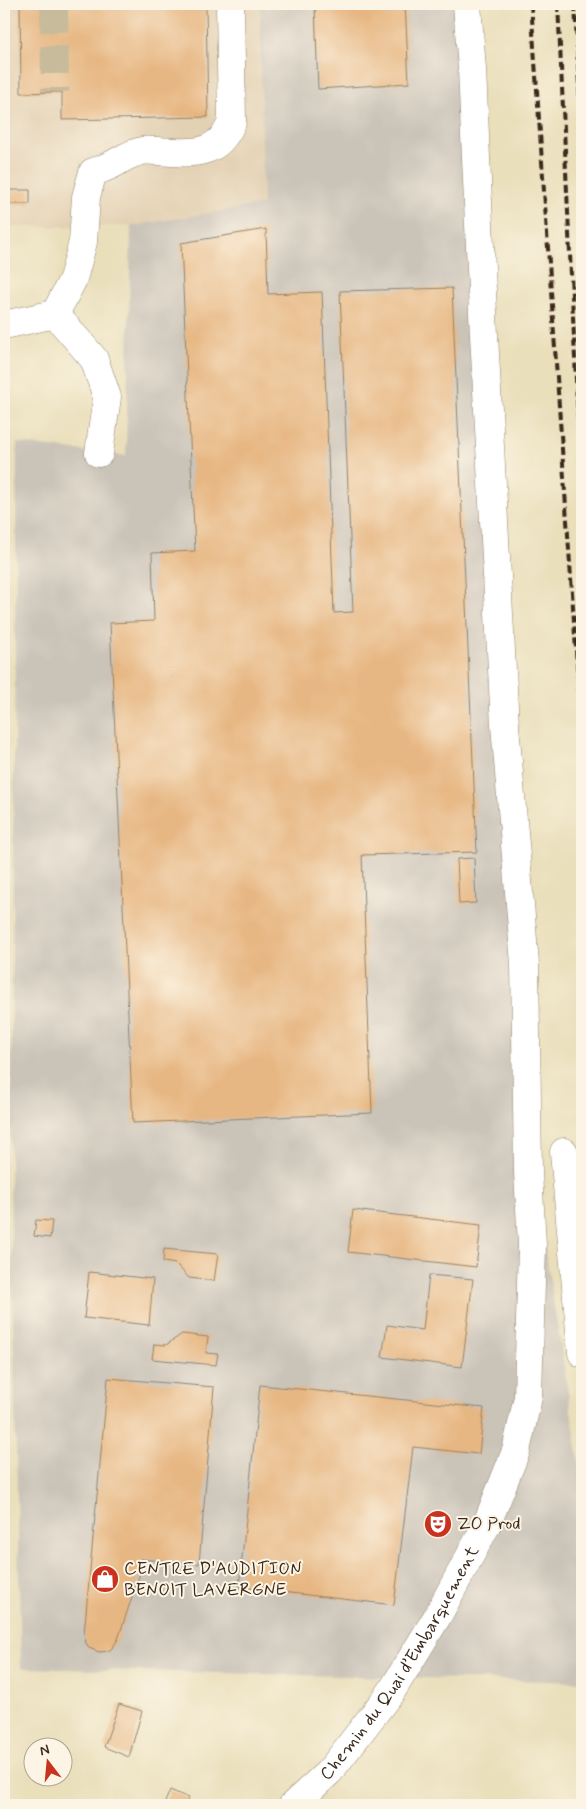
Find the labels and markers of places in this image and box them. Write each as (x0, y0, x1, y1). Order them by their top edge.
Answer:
theatre icon: ZO Prod (423, 1509, 453, 1539)
place label: ZO Prod (457, 1512, 521, 1536)
place label: CENTRE D'AUDITION BENOIT LAVERGNE (124, 1557, 302, 1602)
shop icon: CENTRE D'AUDITION BENOIT LAVERGNE (90, 1564, 120, 1594)

